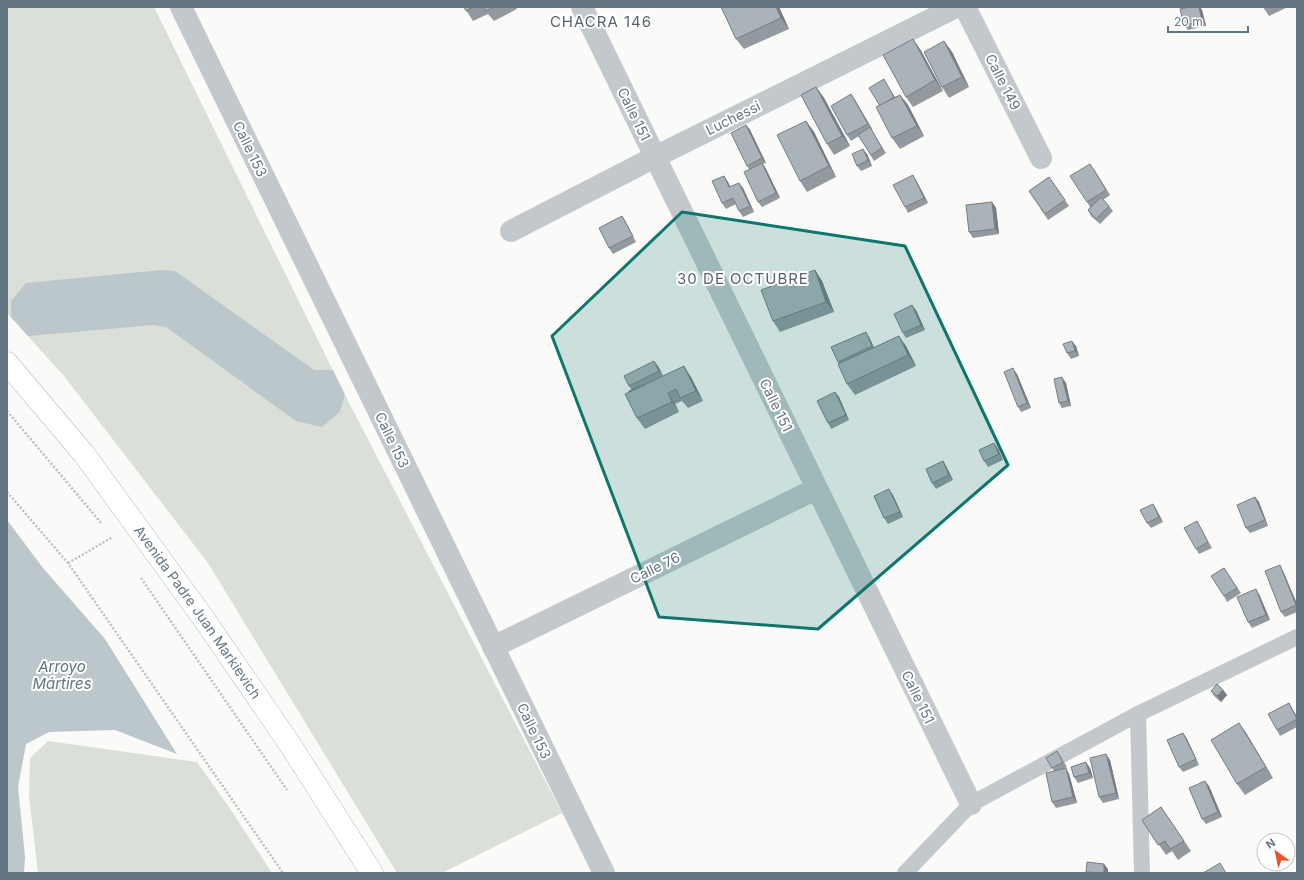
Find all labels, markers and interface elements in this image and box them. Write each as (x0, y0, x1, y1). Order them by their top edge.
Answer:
scale bar (1168, 8, 1248, 34)
district label: CHACRA 146 (550, 12, 652, 31)
text: 20 m (1174, 14, 1203, 29)
street label: Calle 149 (982, 51, 1025, 113)
street label: Calle 151 (614, 84, 655, 143)
street label: Luchessi (703, 97, 763, 138)
street label: Calle 153 (230, 118, 271, 179)
district label: 30 DE OCTUBRE (677, 269, 809, 288)
street label: Calle 151 (756, 375, 797, 434)
street label: Calle 153 (372, 409, 413, 470)
street label: Avenida Padre Juan Markievich (131, 522, 265, 702)
street label: Calle 76 (627, 548, 682, 587)
water label: Arroyo Mártires (32, 657, 92, 693)
street label: Calle 151 (898, 667, 939, 726)
street label: Calle 153 (514, 700, 555, 761)
north arrow (1256, 832, 1296, 872)
text: N (1263, 835, 1278, 852)

